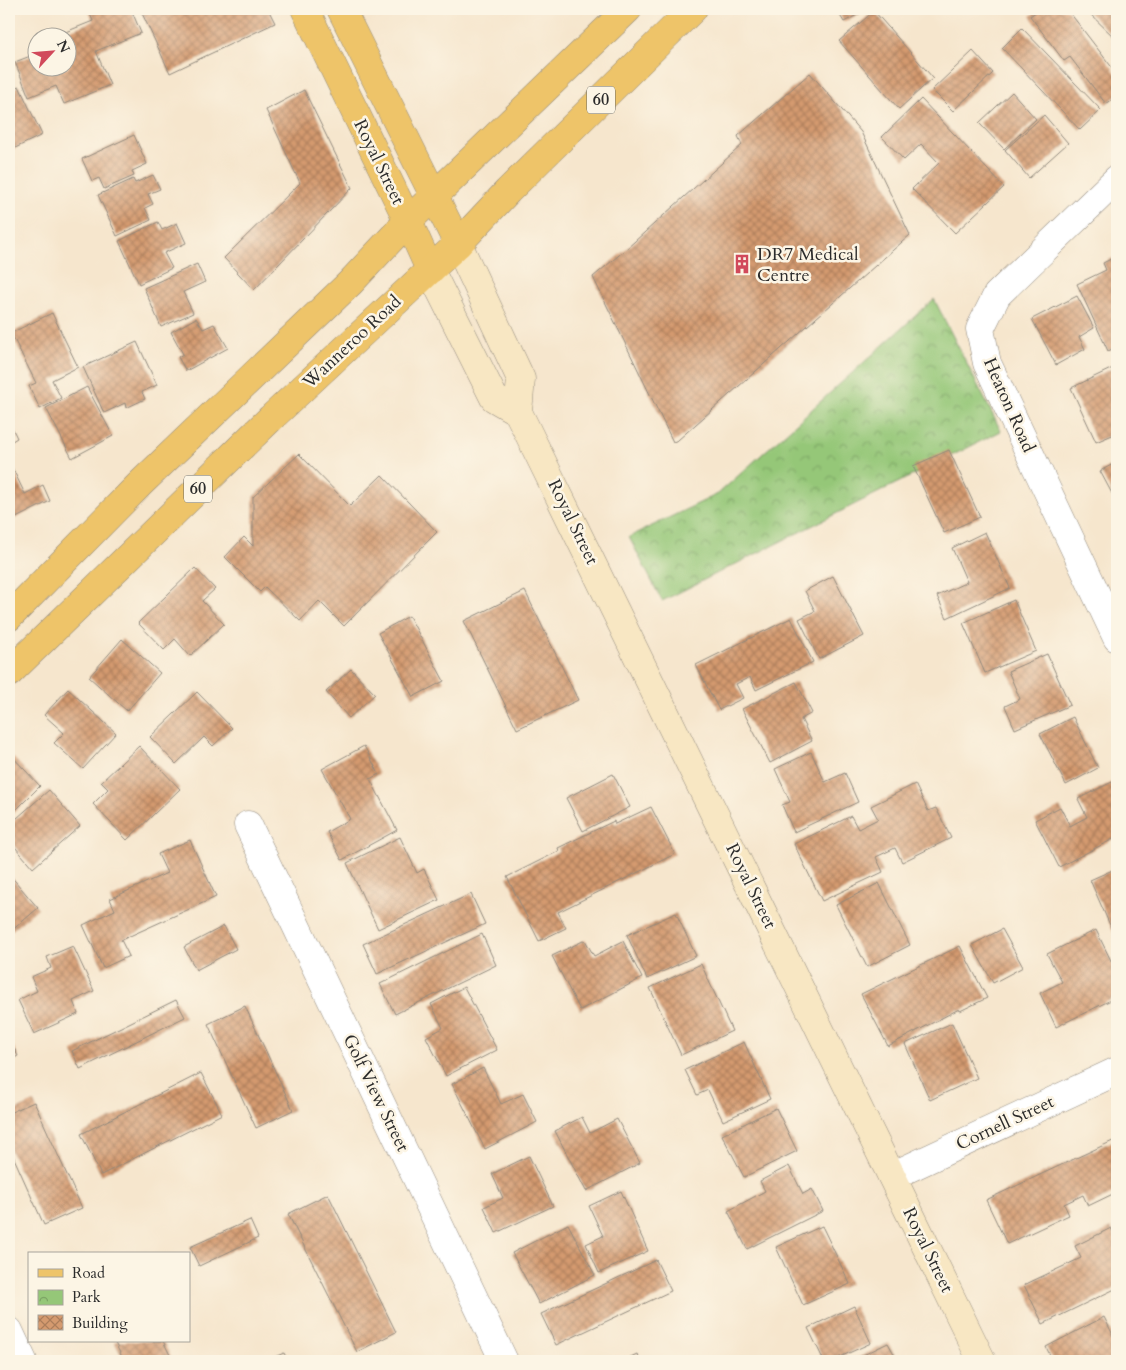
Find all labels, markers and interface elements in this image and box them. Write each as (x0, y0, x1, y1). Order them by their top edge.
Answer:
north arrow (28, 28, 78, 78)
text: N (52, 37, 74, 56)
road number: 60 (587, 86, 615, 114)
street label: Royal Street (348, 115, 411, 209)
place label: DR7 Medical Centre (757, 242, 859, 288)
building icon: DR7 Medical Centre (731, 253, 753, 275)
street label: Wanneroo Road (296, 289, 407, 395)
street label: Heaton Road (977, 354, 1041, 457)
street label: Royal Street (542, 475, 605, 569)
road number: 60 (184, 476, 212, 502)
street label: Royal Street (720, 839, 783, 933)
street label: Golf View Street (337, 1030, 415, 1156)
street label: Cornell Street (952, 1089, 1058, 1157)
street label: Royal Street (897, 1203, 960, 1297)
legend (28, 1252, 190, 1342)
text: Road (72, 1263, 105, 1283)
text: Park (72, 1287, 101, 1307)
text: Building (72, 1313, 128, 1333)

